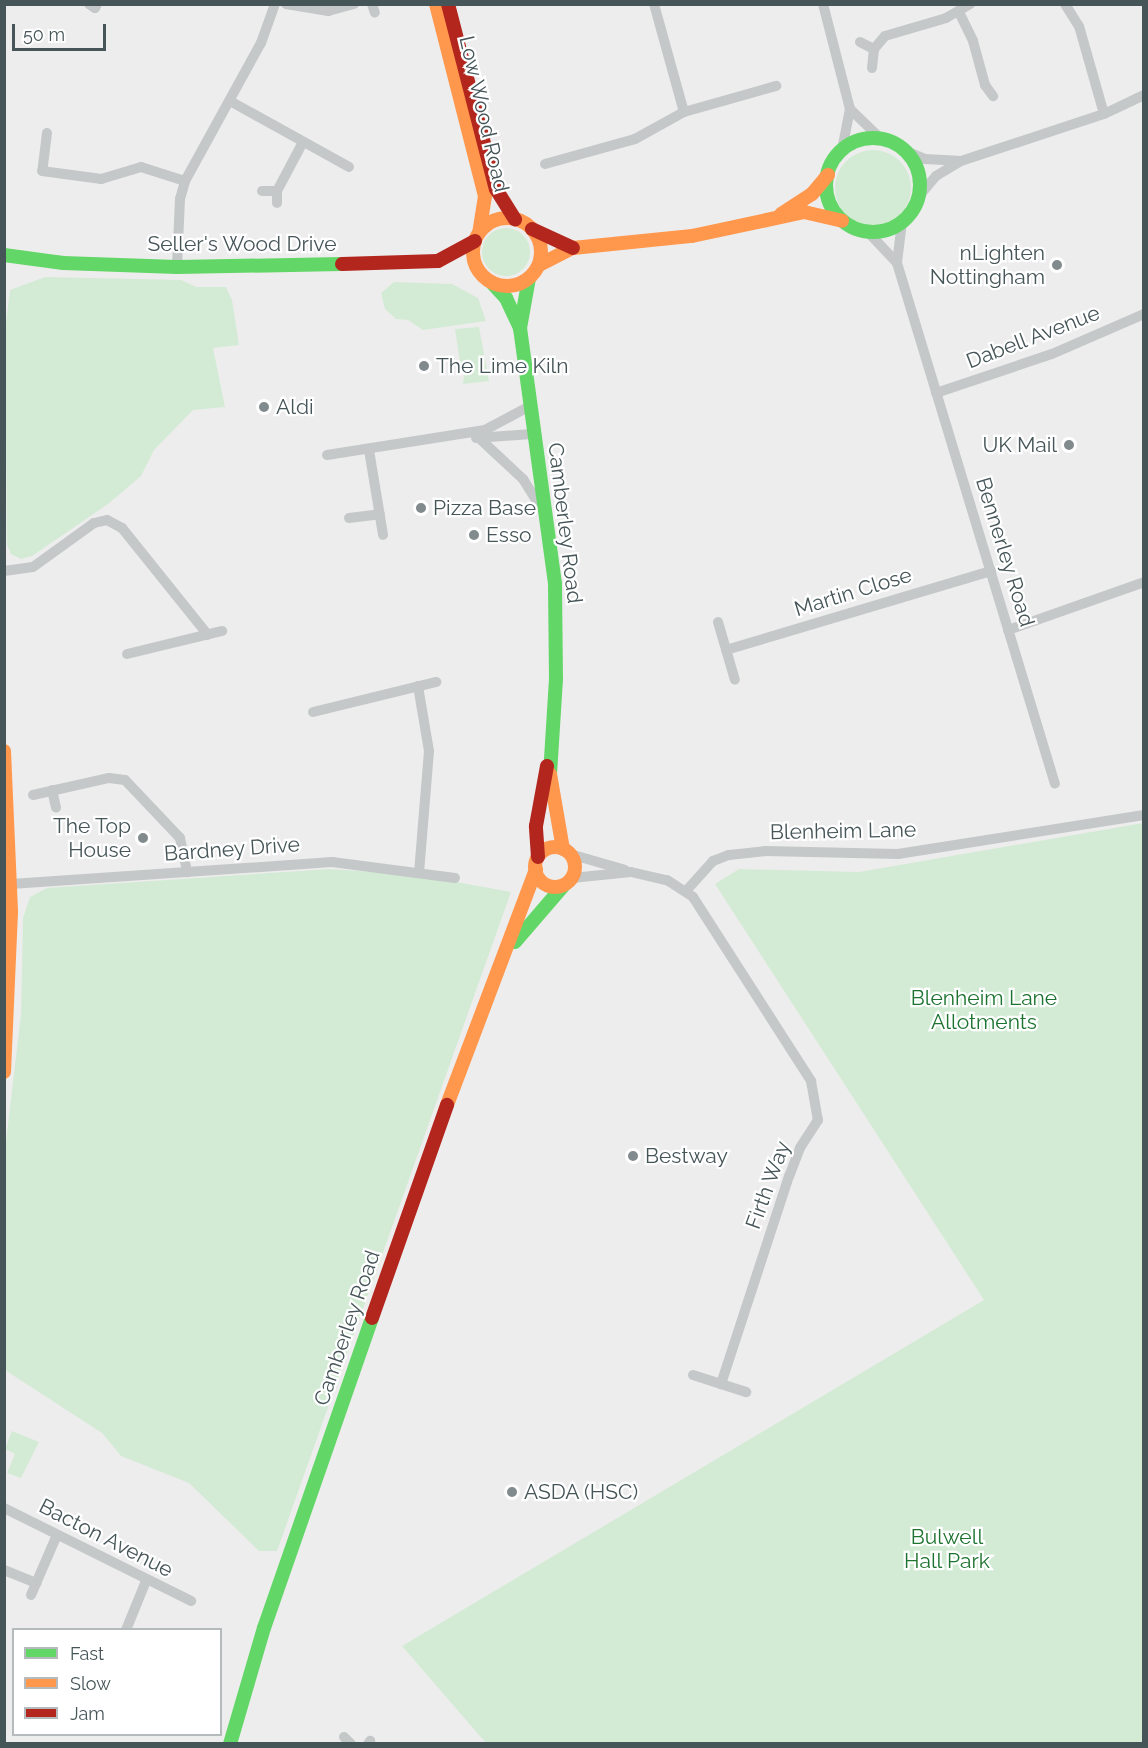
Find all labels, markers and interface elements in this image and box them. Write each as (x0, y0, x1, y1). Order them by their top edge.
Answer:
scale bar (15, 12, 110, 50)
text: 50 m (23, 24, 65, 45)
street label: Low Wood Road (454, 33, 514, 195)
street label: Seller's Wood Drive (147, 231, 337, 257)
place label: nLighten Nottingham (930, 240, 1045, 290)
marker: nLighten Nottingham (1050, 258, 1064, 272)
street label: Dabell Avenue (962, 300, 1104, 374)
place label: The Lime Kiln (436, 353, 569, 379)
marker: The Lime Kiln (417, 359, 431, 373)
place label: Aldi (276, 394, 314, 420)
marker: Aldi (257, 400, 271, 414)
place label: UK Mail (982, 432, 1057, 458)
marker: UK Mail (1062, 438, 1076, 452)
street label: Camberley Road (543, 441, 587, 605)
street label: Bennerley Road (970, 474, 1040, 630)
place label: Pizza Base (433, 495, 536, 521)
marker: Pizza Base (414, 501, 428, 515)
place label: Esso (486, 522, 532, 548)
marker: Esso (467, 528, 481, 542)
street label: Martin Close (791, 562, 915, 622)
place label: The Top House (52, 813, 131, 863)
street label: Blenheim Lane (770, 817, 916, 845)
marker: The Top House (136, 831, 150, 845)
street label: Bardney Drive (163, 832, 301, 866)
park label: Blenheim Lane Allotments (911, 985, 1057, 1035)
street label: Firth Way (740, 1137, 796, 1233)
place label: Bestway (645, 1143, 728, 1169)
marker: Bestway (626, 1149, 640, 1163)
street label: Camberley Road (309, 1247, 385, 1409)
place label: ASDA (HSC) (524, 1479, 639, 1505)
marker: ASDA (HSC) (505, 1485, 519, 1499)
street label: Bacton Avenue (35, 1493, 177, 1583)
park label: Bulwell Hall Park (904, 1524, 990, 1574)
legend (12, 1628, 222, 1736)
text: Fast (70, 1643, 104, 1664)
text: Slow (70, 1673, 111, 1694)
text: Jam (70, 1703, 105, 1724)

